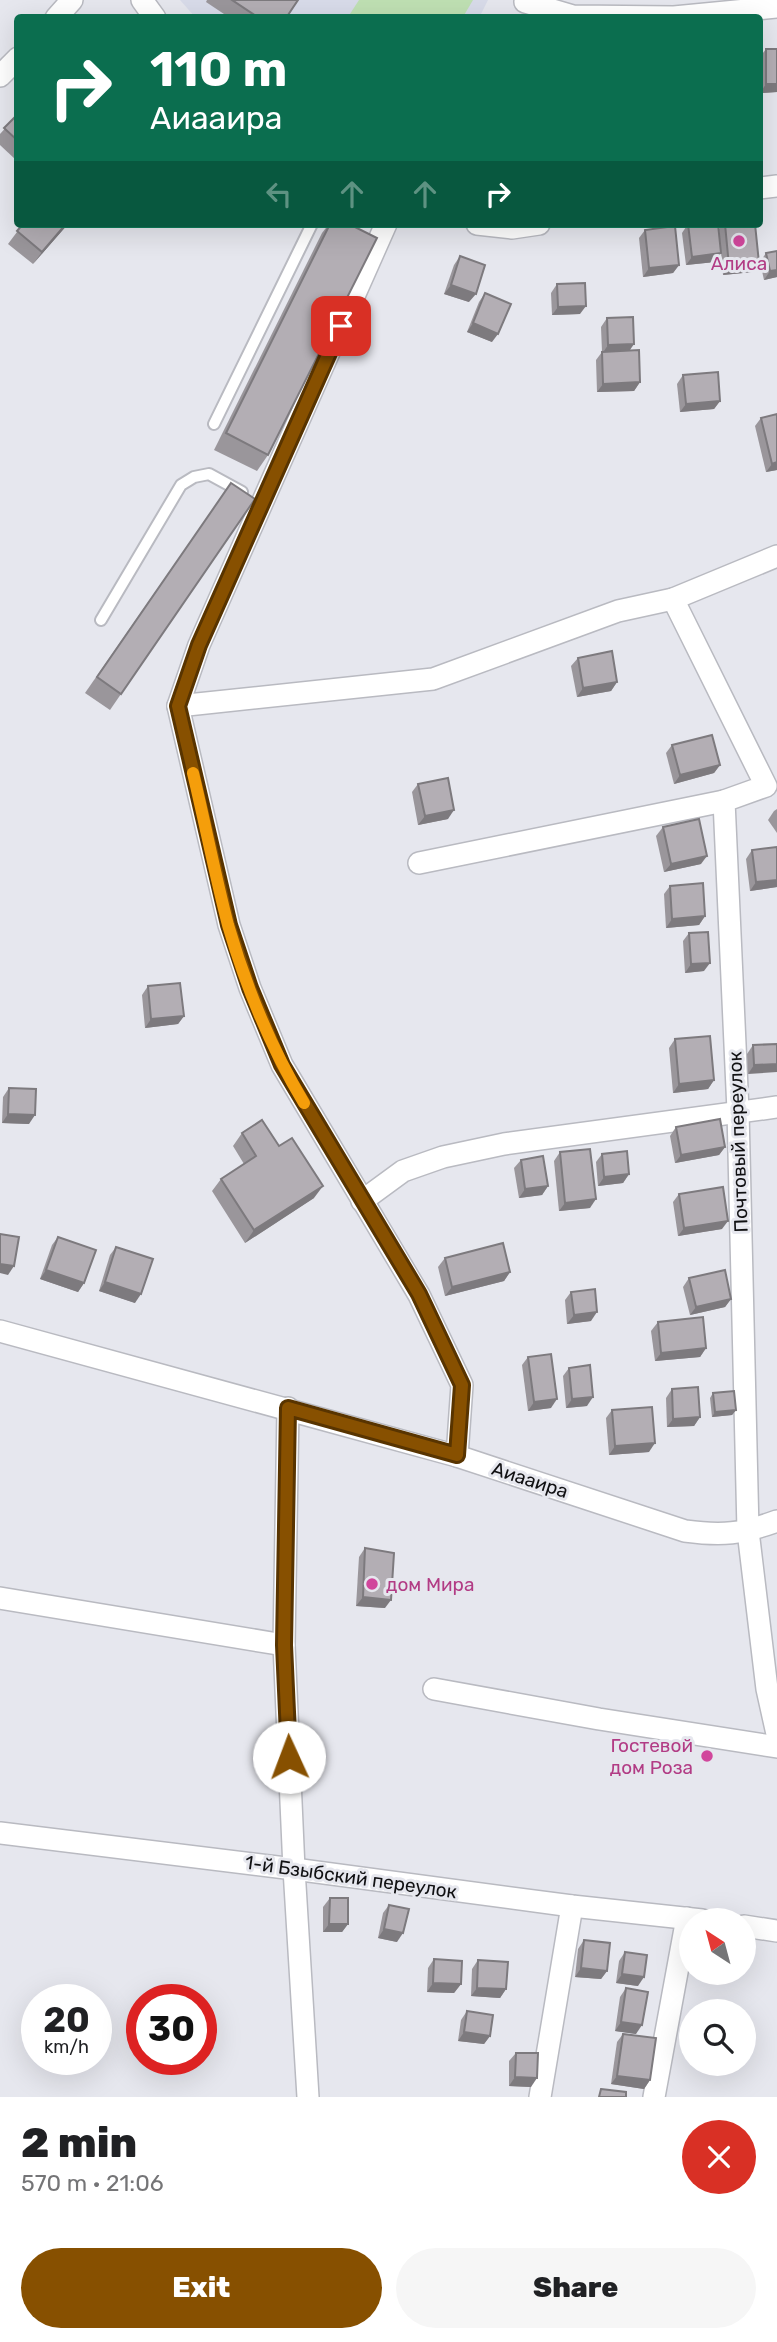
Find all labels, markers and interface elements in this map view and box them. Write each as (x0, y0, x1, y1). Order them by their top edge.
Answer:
text: 110 m (150, 40, 287, 98)
icon: right (35, 42, 126, 133)
text: Аиааира (150, 99, 282, 137)
icon: left (260, 175, 298, 213)
icon: ahead (333, 175, 371, 213)
icon: ahead (406, 175, 444, 213)
icon: right (479, 175, 517, 213)
marker: Алиса (731, 233, 747, 249)
place label: Алиса (711, 252, 767, 275)
pin (311, 296, 371, 356)
icon: arrive (322, 307, 360, 345)
street label: Почтовый переулок (723, 1051, 753, 1233)
street label: Аиааира (489, 1457, 571, 1503)
place label: дом Мира (386, 1573, 474, 1596)
marker: дом Мира (364, 1576, 380, 1592)
position arrow (252, 1720, 326, 1794)
place label: Гостевой дом Роза (610, 1734, 693, 1779)
marker: Гостевой дом Роза (699, 1748, 715, 1764)
street label: 1-й Бзыбский переулок (244, 1851, 458, 1903)
north arrow (679, 1908, 756, 1984)
map controls (679, 1908, 756, 2076)
speed limit sign: 30 (126, 1984, 217, 2075)
text: 20 (43, 1999, 90, 2041)
button: search (679, 1999, 756, 2076)
text: km/h (44, 2036, 89, 2058)
text: 2 min (21, 2118, 137, 2168)
button: close (682, 2120, 756, 2194)
text: 570 m · 21:06 (21, 2169, 164, 2197)
button: Exit (21, 2248, 382, 2328)
button: Share (396, 2248, 756, 2328)

